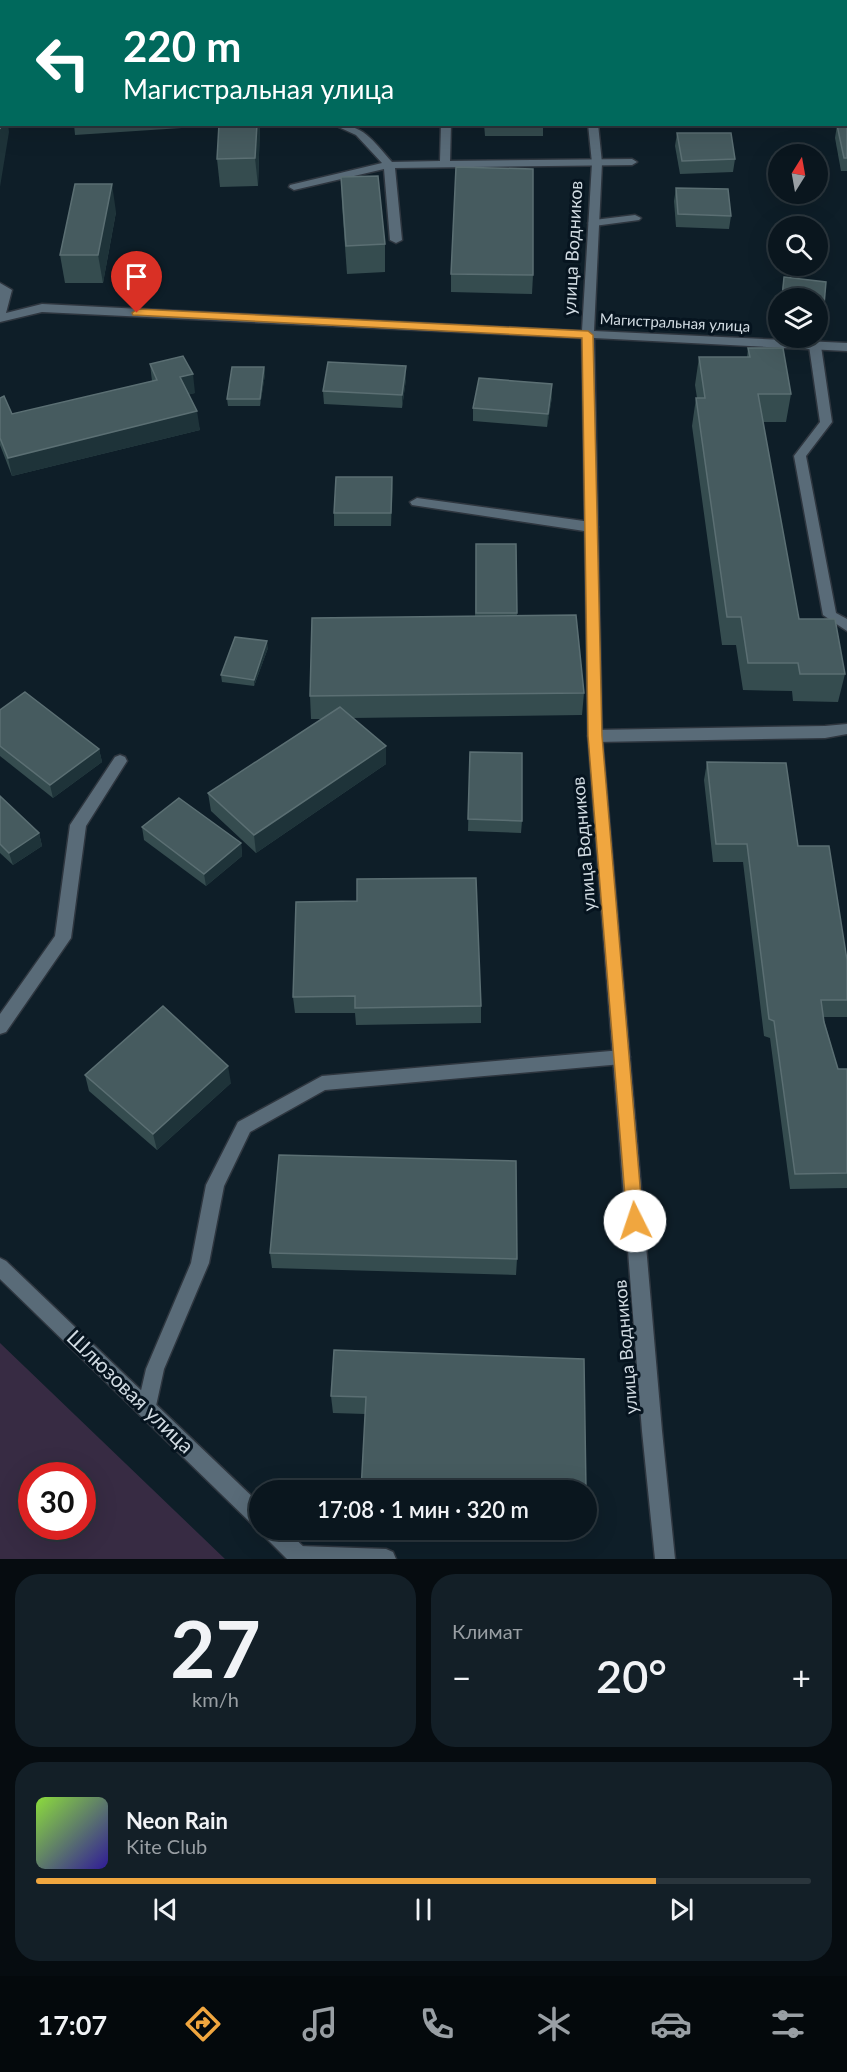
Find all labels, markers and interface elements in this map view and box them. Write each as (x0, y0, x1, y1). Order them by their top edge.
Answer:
text: 220 m (123, 21, 241, 71)
icon: left (24, 24, 102, 102)
text: Магистральная улица (123, 72, 394, 105)
north arrow (768, 144, 828, 204)
map controls (768, 144, 828, 348)
street label: улица Водников (557, 180, 587, 316)
button: search (768, 216, 828, 276)
pin (111, 251, 162, 313)
icon: arrive (120, 260, 153, 293)
button: layers (768, 288, 828, 348)
street label: Магистральная улица (599, 309, 751, 335)
street label: улица Водников (566, 776, 600, 912)
position arrow (603, 1189, 667, 1253)
street label: улица Водников (608, 1279, 642, 1415)
street label: Шлюзовая улица (63, 1324, 200, 1458)
speed limit sign: 30 (18, 1462, 96, 1540)
text: 17:08 · 1 мин · 320 m (317, 1496, 529, 1523)
text: 27 (170, 1601, 261, 1695)
text: Климат (452, 1619, 523, 1643)
text: 20° (596, 1649, 667, 1703)
text: − (452, 1657, 471, 1697)
text: + (792, 1657, 811, 1697)
text: km/h (192, 1687, 239, 1711)
text: Neon Rain (126, 1807, 228, 1834)
text: Kite Club (126, 1834, 207, 1858)
icon: previous (149, 1893, 182, 1926)
icon: pause (407, 1893, 440, 1926)
icon: next (665, 1893, 698, 1926)
icon: directions (182, 2003, 224, 2045)
icon: music (299, 2003, 341, 2045)
icon: phone (416, 2003, 458, 2045)
icon: climate (533, 2003, 575, 2045)
icon: car (650, 2003, 692, 2045)
icon: filters (767, 2003, 809, 2045)
text: 17:07 (38, 2008, 107, 2041)

